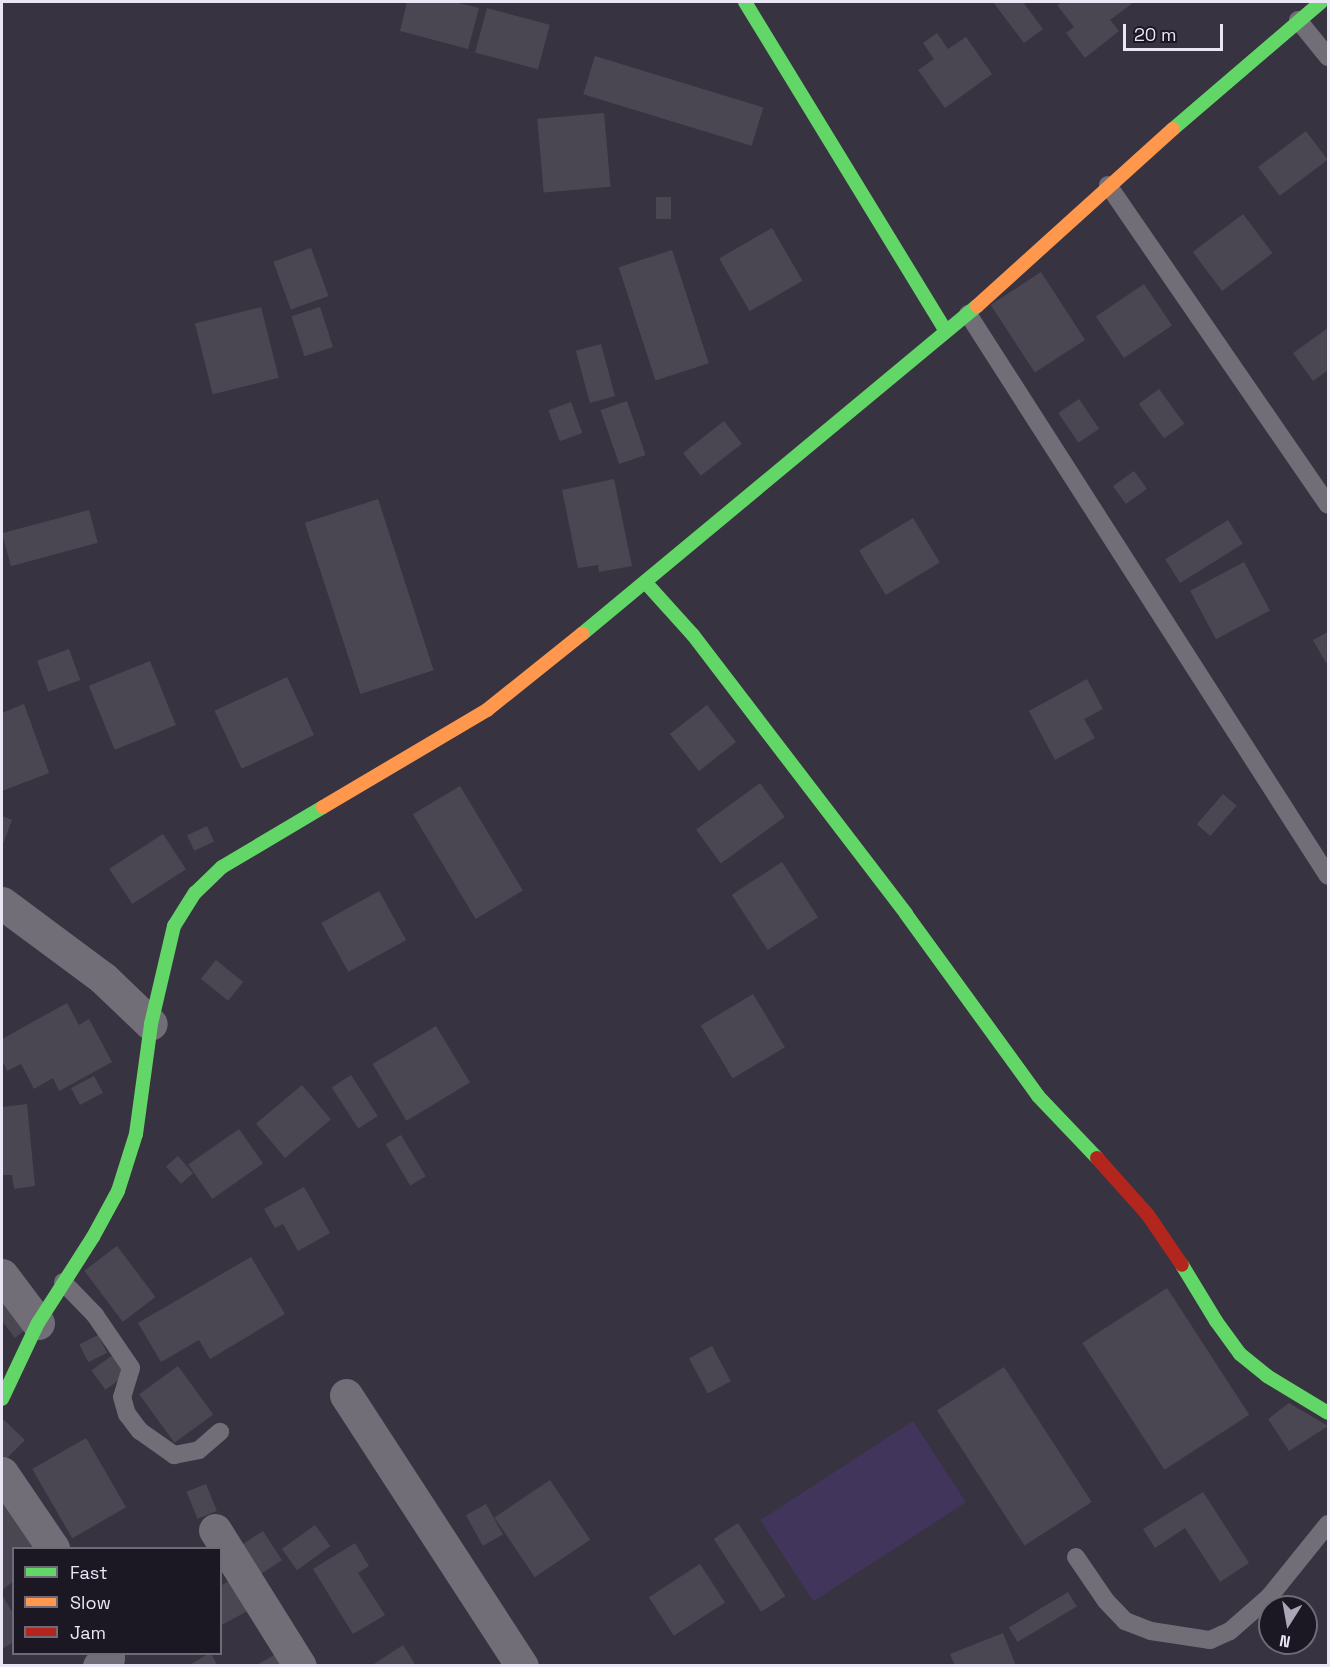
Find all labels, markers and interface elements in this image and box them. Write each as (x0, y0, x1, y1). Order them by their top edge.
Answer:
scale bar (1126, 12, 1226, 50)
text: 20 m (1134, 23, 1177, 46)
legend (12, 1547, 222, 1655)
text: Fast (70, 1561, 107, 1584)
text: Slow (70, 1591, 111, 1614)
north arrow (1258, 1595, 1318, 1655)
text: Jam (70, 1621, 106, 1644)
text: N (1278, 1630, 1292, 1653)

